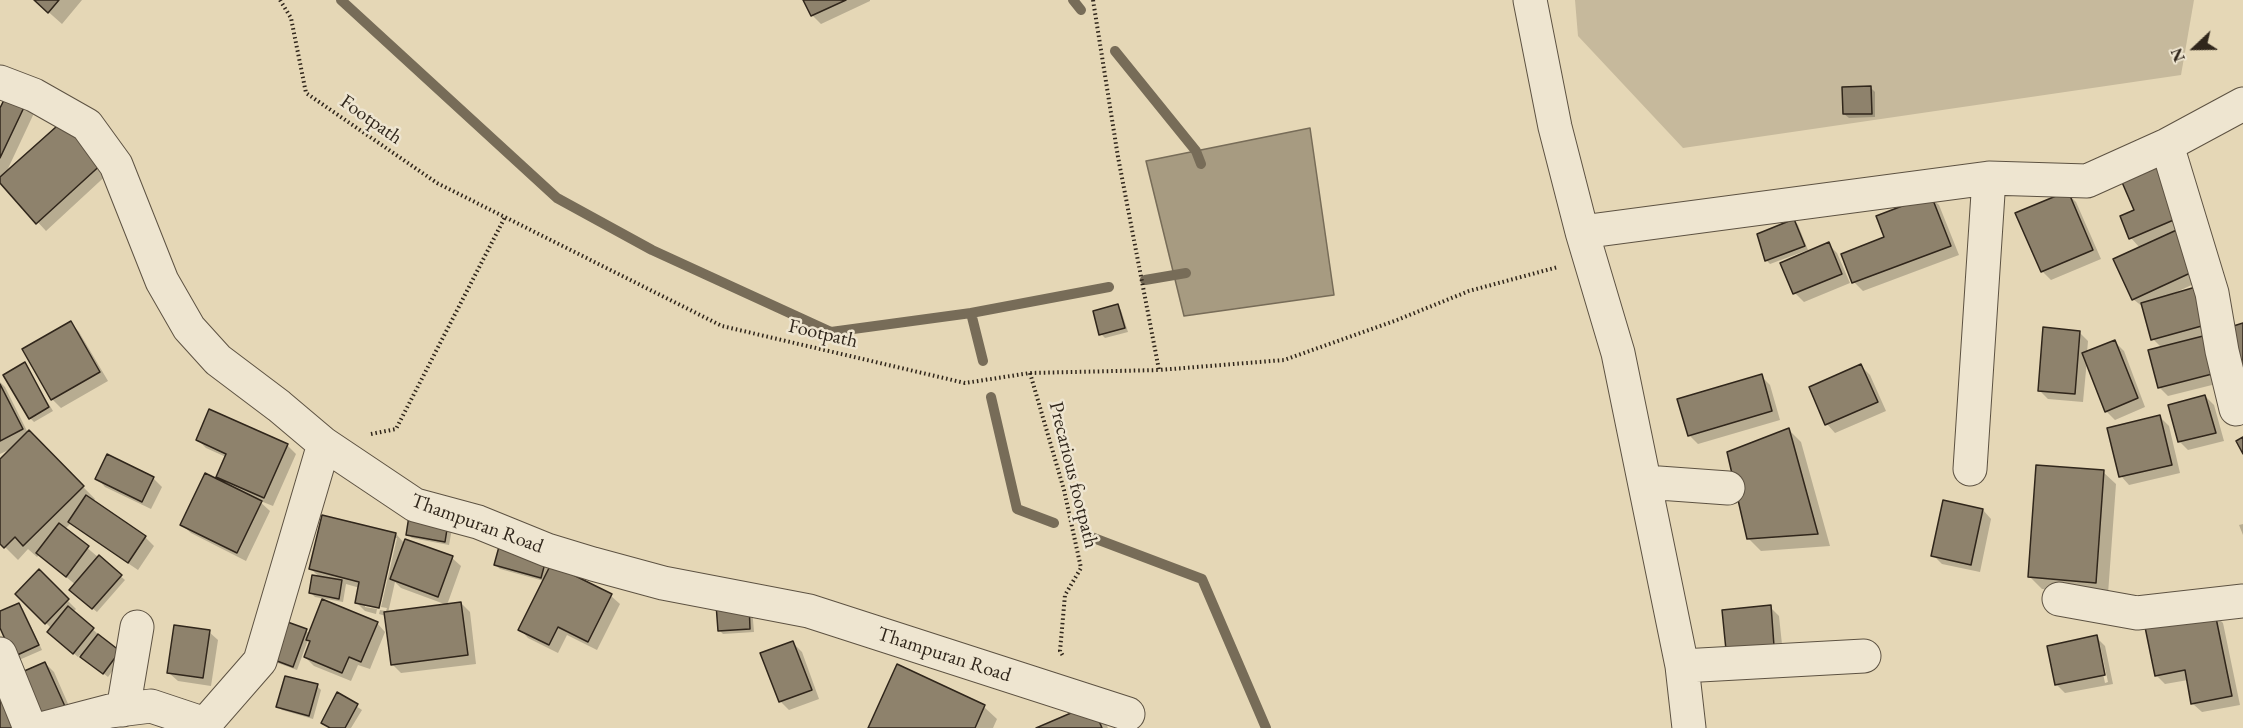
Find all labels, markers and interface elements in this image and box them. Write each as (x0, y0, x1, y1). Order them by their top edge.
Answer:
north arrow (2165, 18, 2225, 78)
text: N (2166, 45, 2190, 65)
street label: Footpath (335, 90, 407, 150)
street label: Footpath (786, 314, 860, 354)
street label: Precarious footpath (1043, 399, 1103, 551)
street label: Thampuran Road (407, 489, 547, 559)
street label: Thampuran Road (874, 622, 1014, 688)

